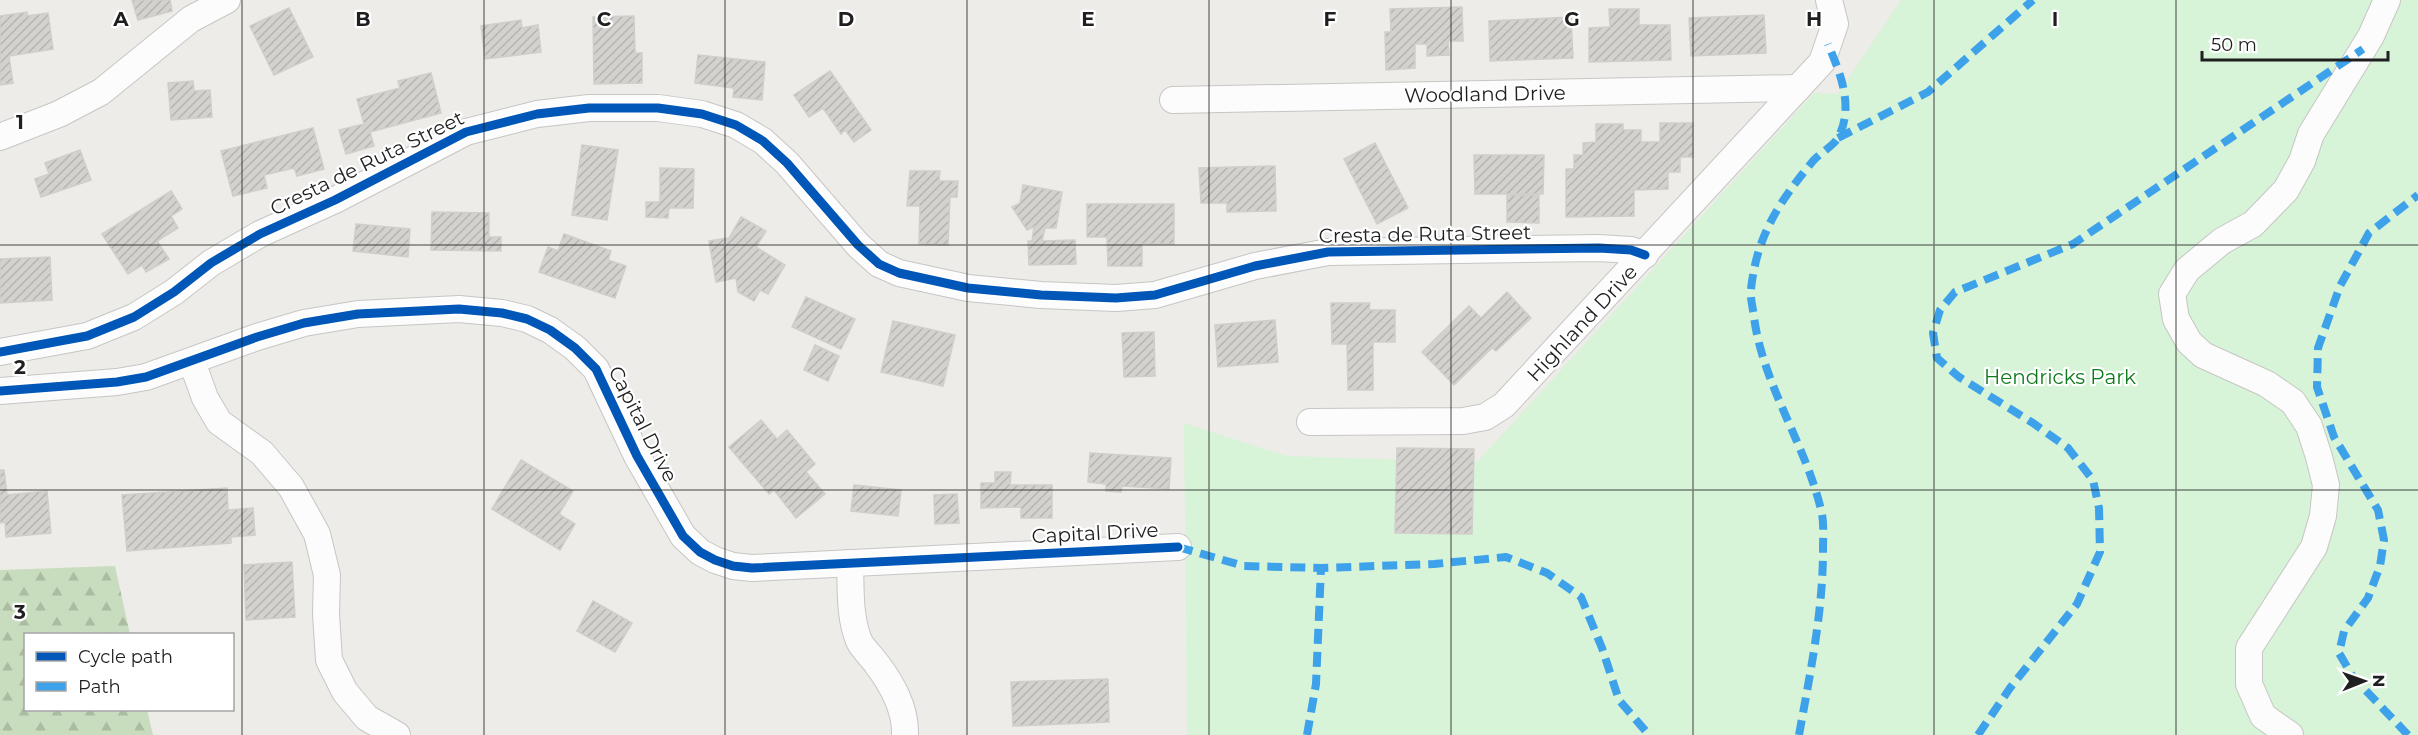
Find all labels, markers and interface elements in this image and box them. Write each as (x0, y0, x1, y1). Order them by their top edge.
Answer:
text: A (112, 7, 129, 31)
text: B (355, 7, 371, 31)
text: C (597, 7, 612, 31)
text: D (838, 7, 854, 31)
text: E (1081, 7, 1095, 31)
text: F (1324, 7, 1337, 31)
text: G (1564, 7, 1580, 31)
text: H (1806, 7, 1822, 31)
text: I (2052, 7, 2058, 31)
scale bar (2202, 24, 2388, 62)
text: 50 m (2211, 34, 2257, 56)
street label: Woodland Drive (1404, 81, 1566, 107)
street label: Cresta de Ruta Street (266, 106, 468, 220)
text: 1 (16, 110, 24, 134)
street label: Cresta de Ruta Street (1319, 220, 1531, 248)
street label: Highland Drive (1522, 260, 1642, 386)
text: 2 (14, 355, 26, 379)
street label: Capital Drive (603, 362, 683, 486)
park label: Hendricks Park (1984, 365, 2136, 389)
street label: Capital Drive (1031, 518, 1159, 548)
text: 3 (13, 600, 26, 624)
legend (24, 633, 234, 711)
text: Cycle path (78, 646, 173, 668)
north arrow (2334, 651, 2394, 711)
text: N (2369, 674, 2388, 687)
text: Path (78, 676, 121, 698)

